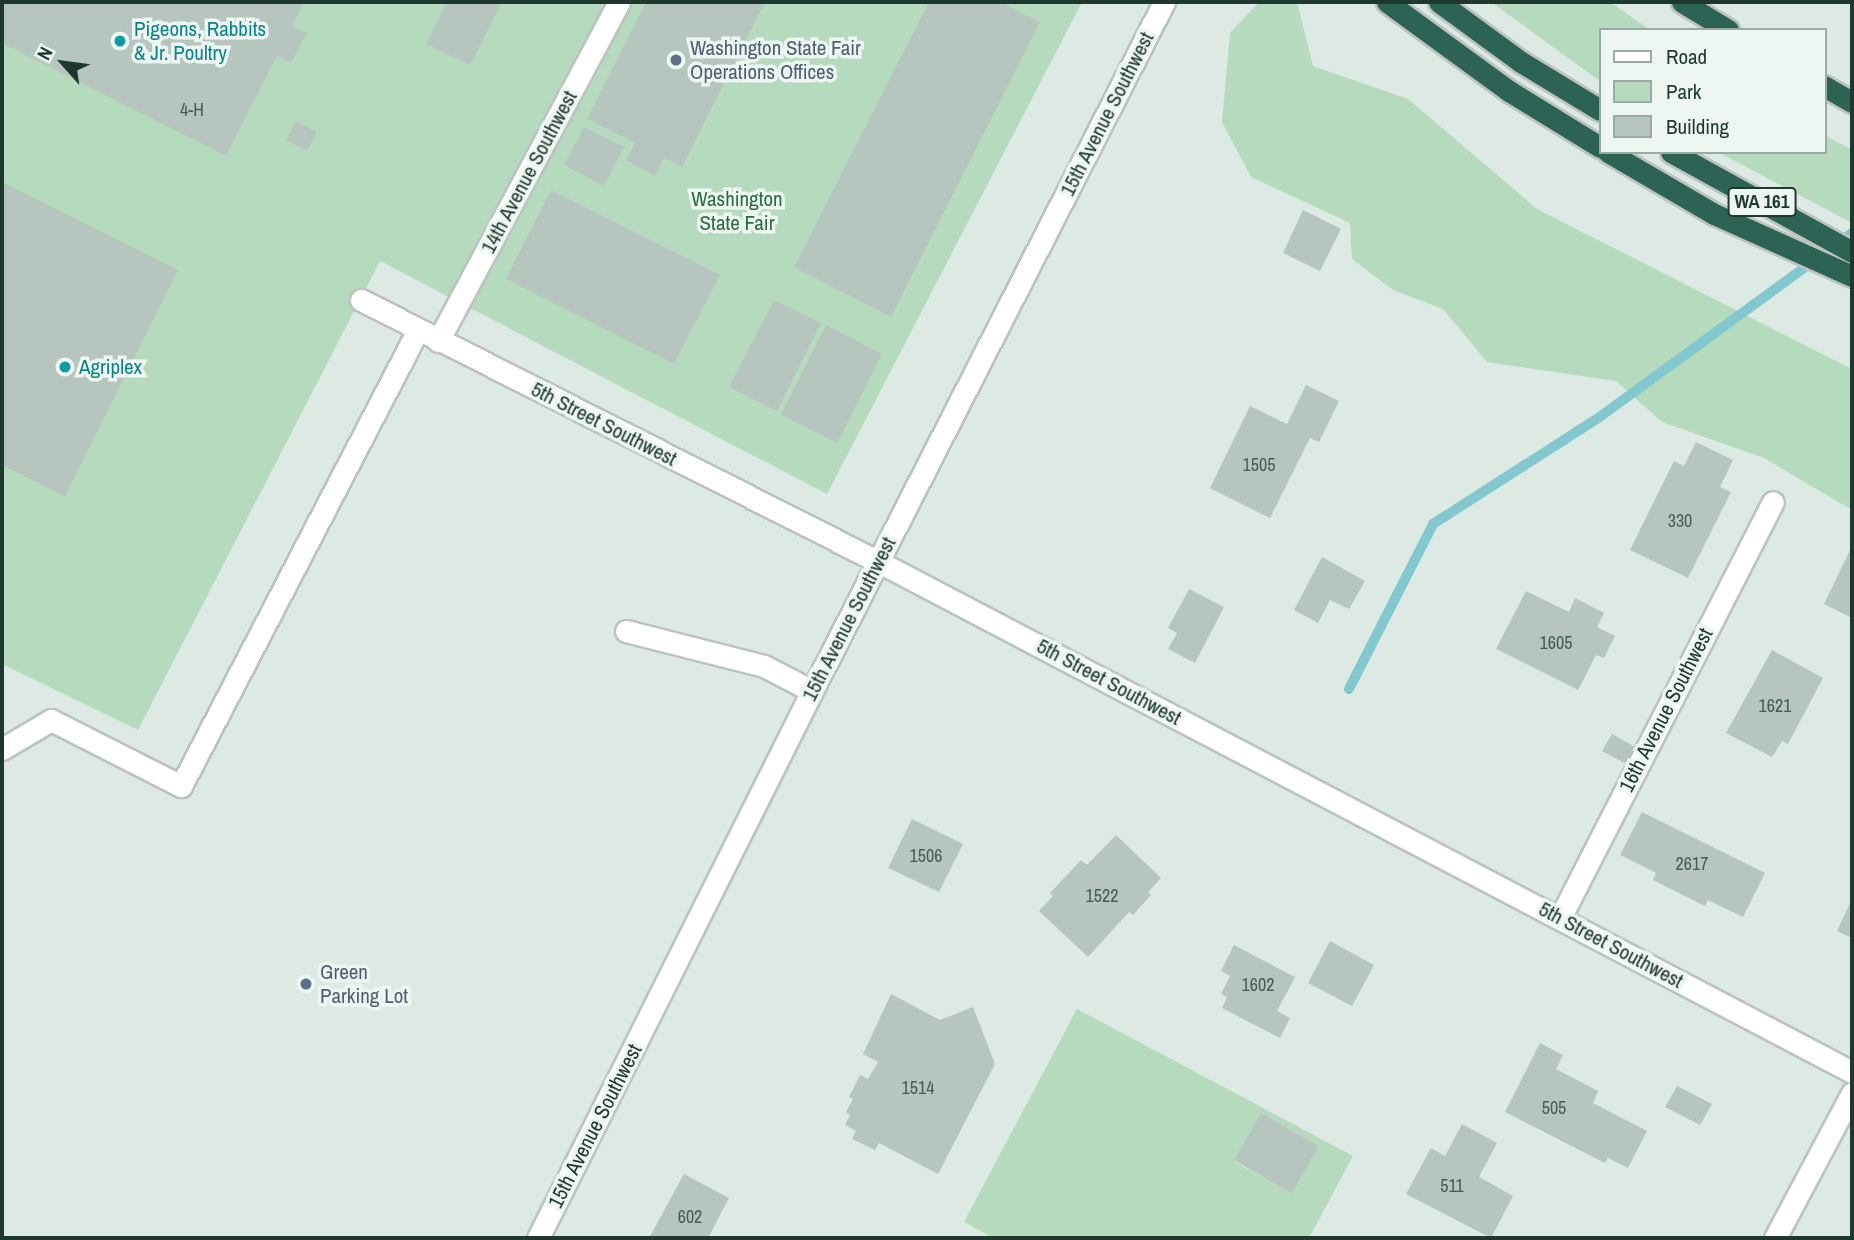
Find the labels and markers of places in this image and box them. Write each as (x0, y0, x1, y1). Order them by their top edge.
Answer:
place label: Pigeons, Rabbits & Jr. Poultry (134, 16, 266, 66)
marker: Pigeons, Rabbits & Jr. Poultry (112, 33, 128, 49)
place label: Washington State Fair Operations Offices (690, 35, 861, 85)
marker: Washington State Fair Operations Offices (668, 52, 684, 68)
place label: Agriplex (79, 354, 142, 380)
marker: Agriplex (57, 359, 73, 375)
place label: Green Parking Lot (320, 959, 408, 1009)
marker: Green Parking Lot (298, 976, 314, 992)

